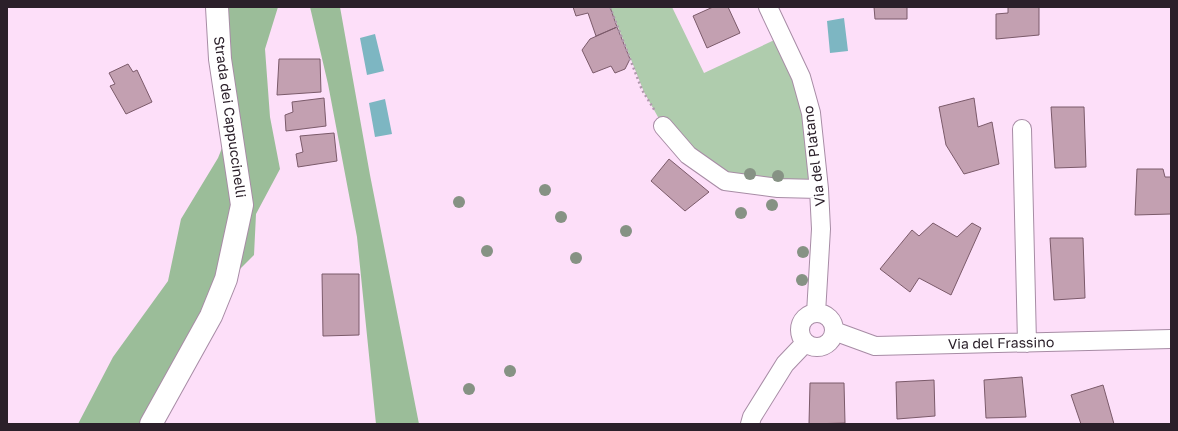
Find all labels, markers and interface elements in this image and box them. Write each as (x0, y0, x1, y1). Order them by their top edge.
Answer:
street label: Strada dei Cappuccinelli (211, 35, 250, 199)
street label: Via del Platano (799, 105, 828, 207)
street label: Via del Frassino (948, 333, 1054, 352)

